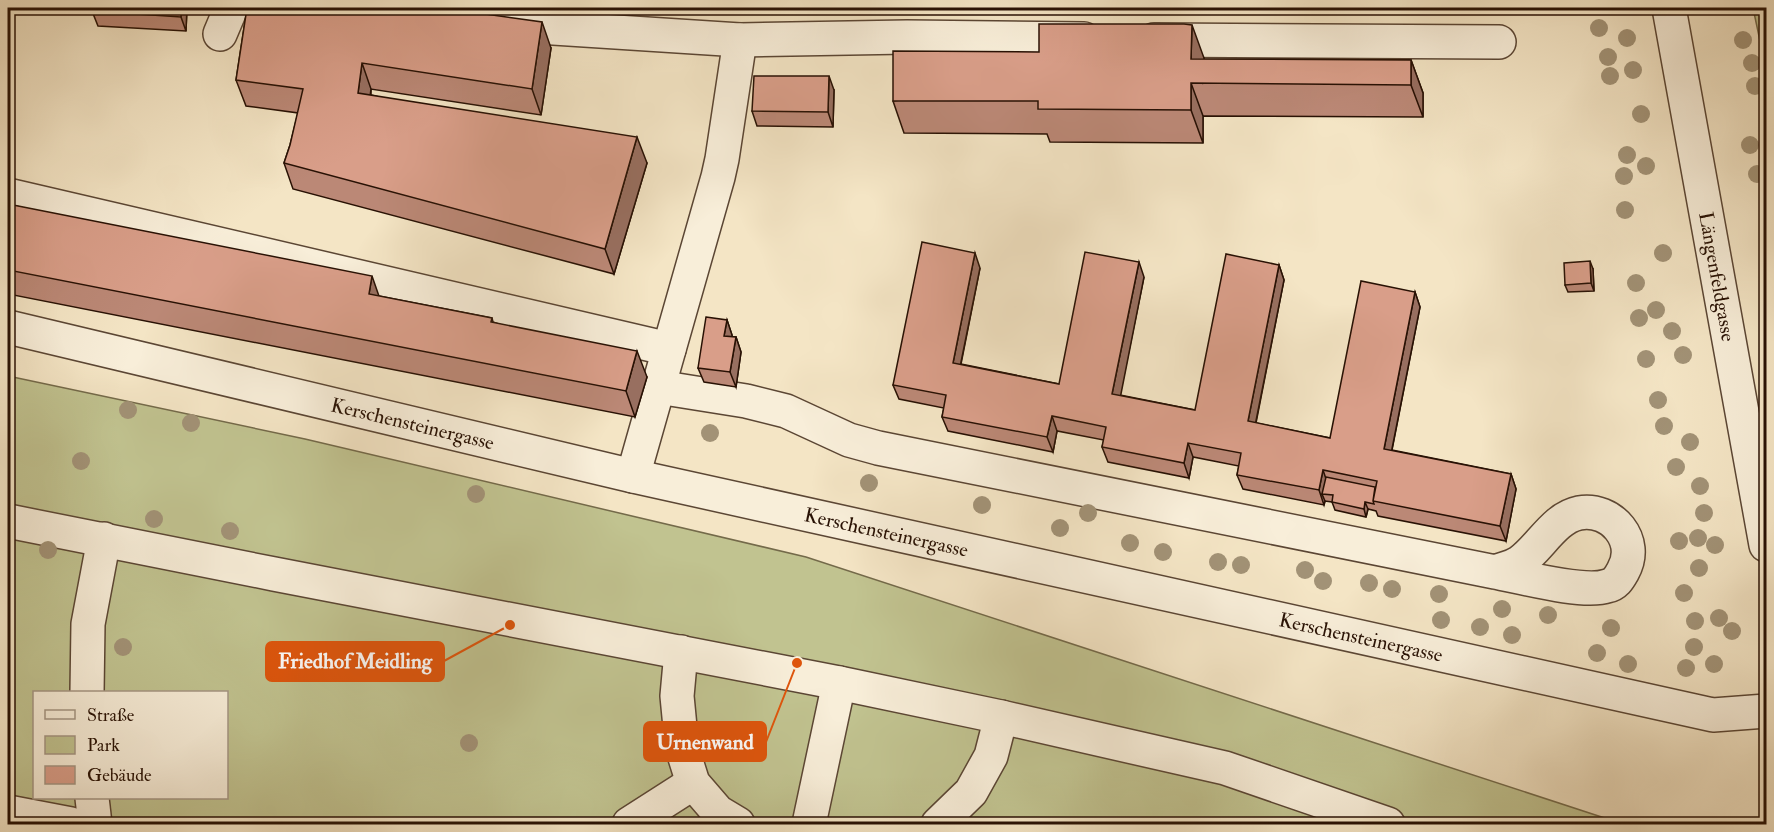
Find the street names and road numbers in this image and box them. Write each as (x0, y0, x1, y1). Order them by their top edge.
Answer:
street label: Längenfeldgasse (1694, 210, 1742, 344)
street label: Kerschensteinergasse (329, 392, 497, 455)
street label: Kerschensteinergasse (802, 502, 971, 562)
street label: Kerschensteinergasse (1277, 607, 1445, 667)

